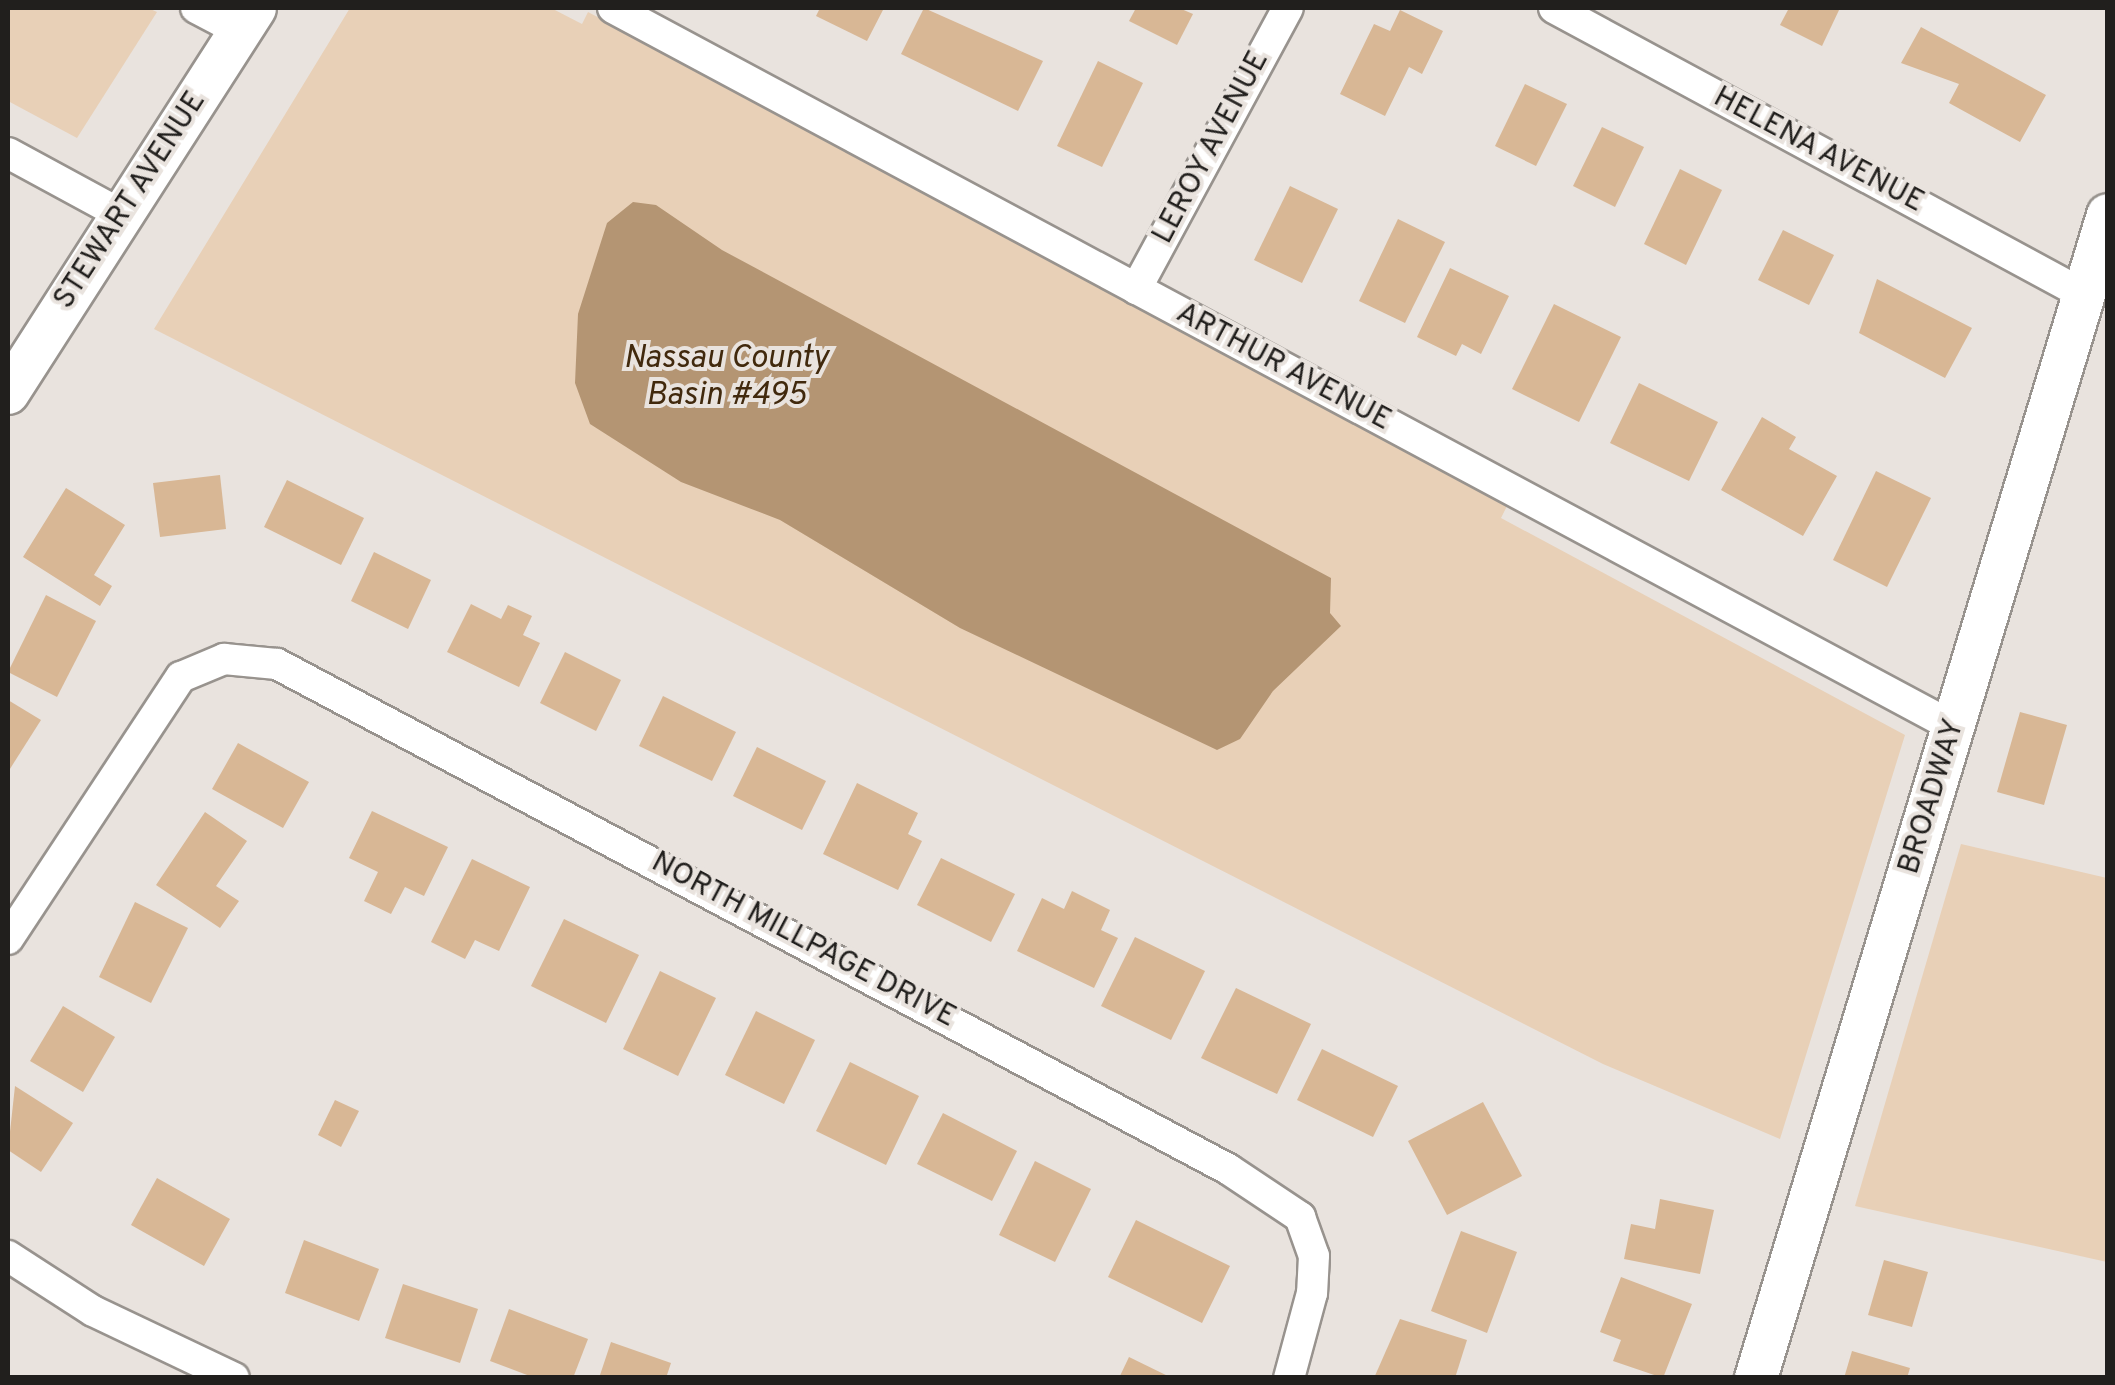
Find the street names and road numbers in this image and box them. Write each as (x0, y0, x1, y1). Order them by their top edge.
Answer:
street label: LEROY AVENUE (1146, 44, 1278, 252)
street label: HELENA AVENUE (1706, 80, 1930, 222)
street label: STEWART AVENUE (47, 85, 215, 317)
street label: ARTHUR AVENUE (1169, 296, 1397, 440)
street label: BROADWAY (1892, 715, 1974, 879)
street label: NORTH MILLPAGE DRIVE (645, 845, 961, 1037)

